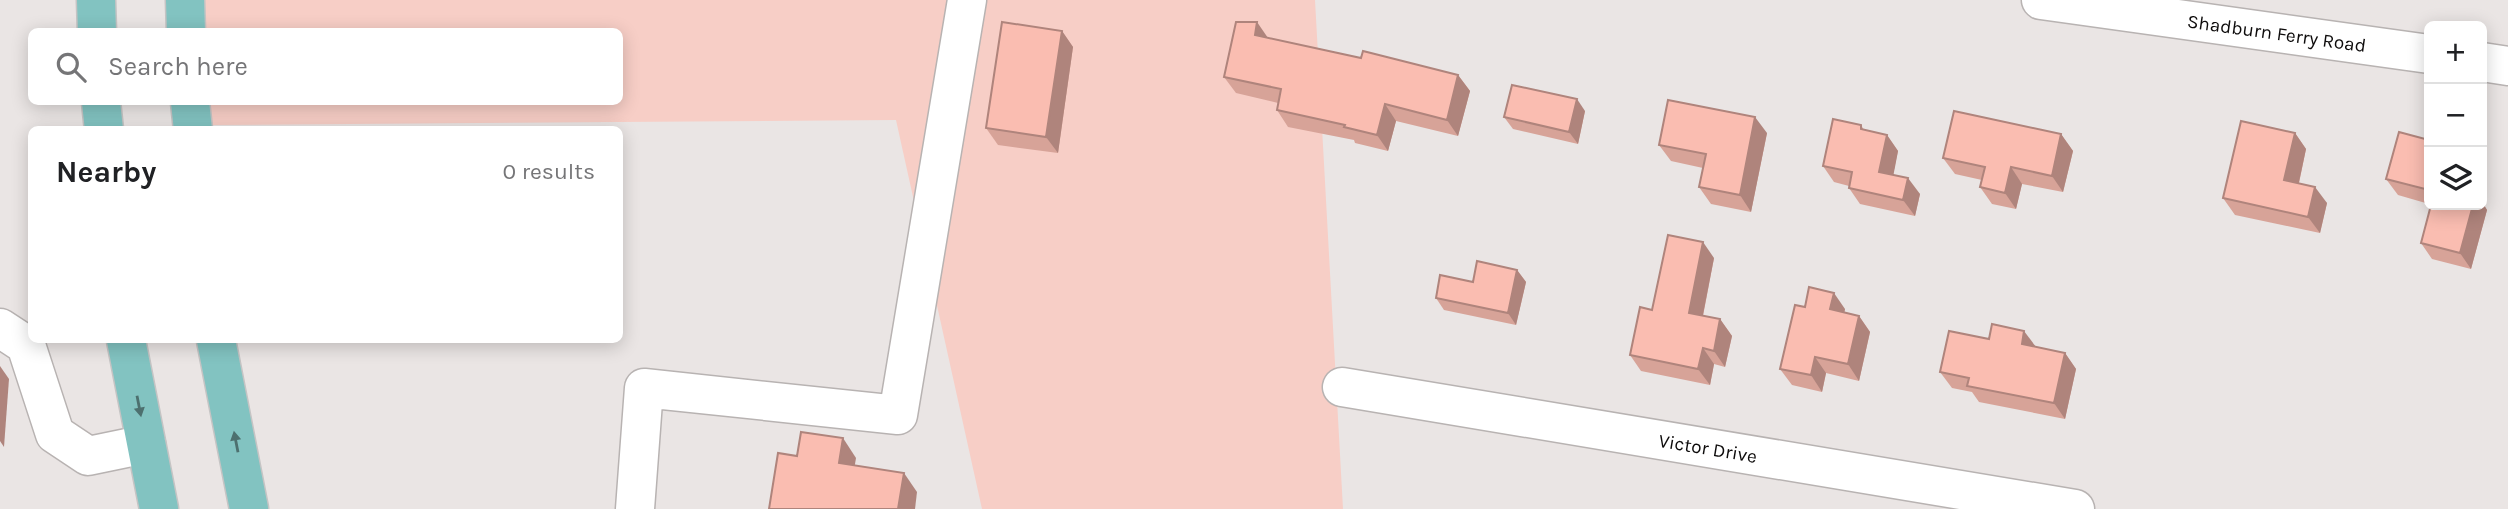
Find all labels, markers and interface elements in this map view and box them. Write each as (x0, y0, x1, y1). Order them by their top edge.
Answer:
street label: Shadburn Ferry Road (2186, 10, 2367, 57)
map controls (2424, 21, 2487, 210)
button: + (2424, 21, 2487, 84)
search box (28, 28, 623, 105)
icon: search (52, 48, 90, 86)
text: Search here (108, 51, 248, 82)
button: − (2424, 84, 2487, 147)
button: layers (2424, 147, 2487, 210)
text: Nearby (56, 154, 156, 190)
text: 0 results (503, 158, 595, 185)
one-way arrow (133, 396, 144, 418)
street label: Victor Drive (1657, 430, 1759, 468)
one-way arrow (230, 431, 241, 453)

